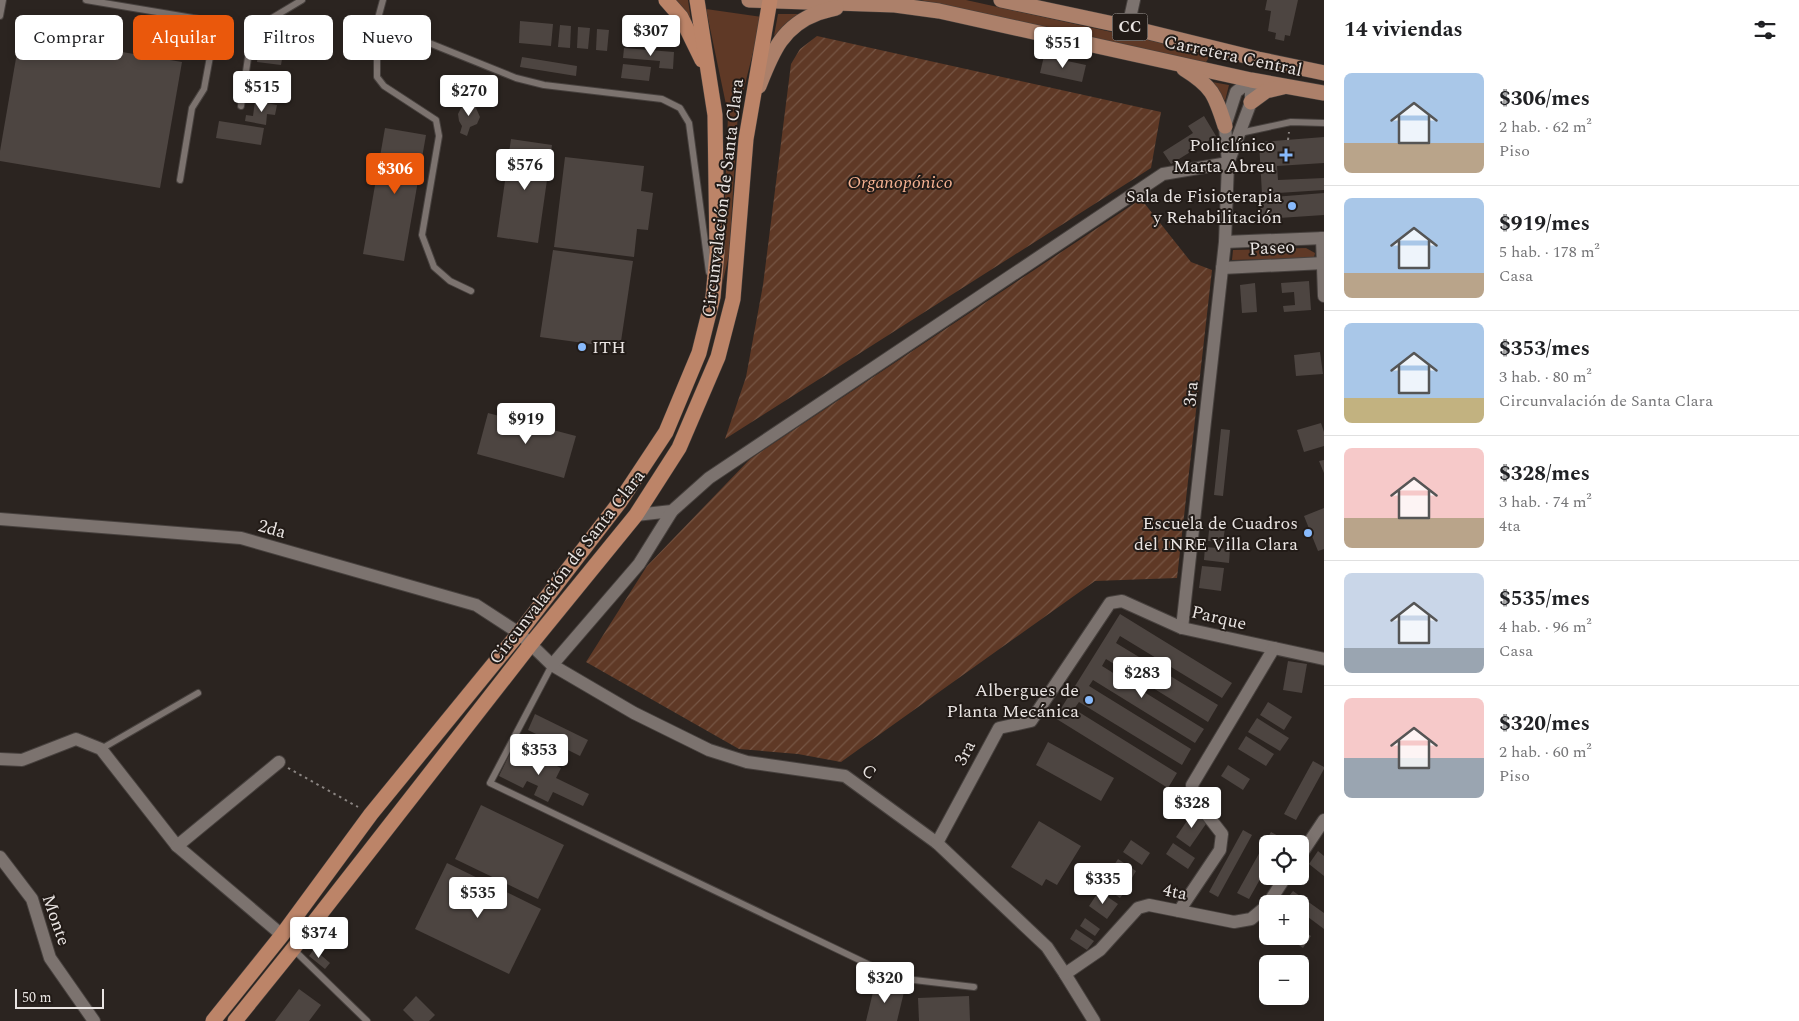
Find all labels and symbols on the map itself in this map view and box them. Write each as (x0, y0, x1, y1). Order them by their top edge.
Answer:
road number: CC (1112, 14, 1148, 41)
pin: $307 (621, 15, 681, 57)
pin: $551 (1033, 27, 1093, 69)
street label: Carretera Central (1161, 28, 1305, 84)
pin: $515 (232, 70, 292, 113)
pin: $270 (439, 74, 499, 117)
street label: Circunvalación de Santa Clara (695, 77, 751, 319)
place label: Policlínico Marta Abreu (1173, 132, 1275, 180)
pin: $576 (495, 148, 555, 191)
marker: Policlínico Marta Abreu (1279, 148, 1293, 162)
pin: $306 (365, 152, 425, 195)
park label: Organopónico (847, 169, 953, 196)
place label: Sala de Fisioterapia y Rehabilitación (1126, 183, 1282, 231)
marker: Sala de Fisioterapia y Rehabilitación (1286, 200, 1298, 212)
street label: Paseo (1248, 233, 1296, 263)
place label: ITH (592, 334, 626, 361)
marker: ITH (576, 341, 588, 353)
street label: 3ra (1176, 380, 1206, 408)
pin: $919 (496, 402, 556, 445)
street label: Circunvalación de Santa Clara (482, 464, 652, 670)
place label: Escuela de Cuadros del INRE Villa Clara (1134, 510, 1298, 558)
street label: 2da (255, 512, 289, 546)
marker: Escuela de Cuadros del INRE Villa Clara (1302, 527, 1314, 539)
street label: Parque (1189, 599, 1249, 637)
pin: $283 (1112, 656, 1172, 699)
place label: Albergues de Planta Mecánica (946, 677, 1079, 725)
marker: Albergues de Planta Mecánica (1083, 694, 1095, 706)
pin: $353 (509, 734, 569, 776)
street label: 3ra (947, 735, 983, 770)
street label: C (856, 757, 882, 787)
pin: $328 (1162, 786, 1222, 829)
pin: $335 (1073, 862, 1133, 905)
pin: $535 (448, 876, 508, 919)
street label: 4ta (1161, 876, 1190, 908)
street label: Monte (35, 891, 77, 949)
pin: $374 (289, 916, 349, 959)
pin: $320 (855, 962, 915, 1004)
scale bar (15, 986, 104, 1009)

